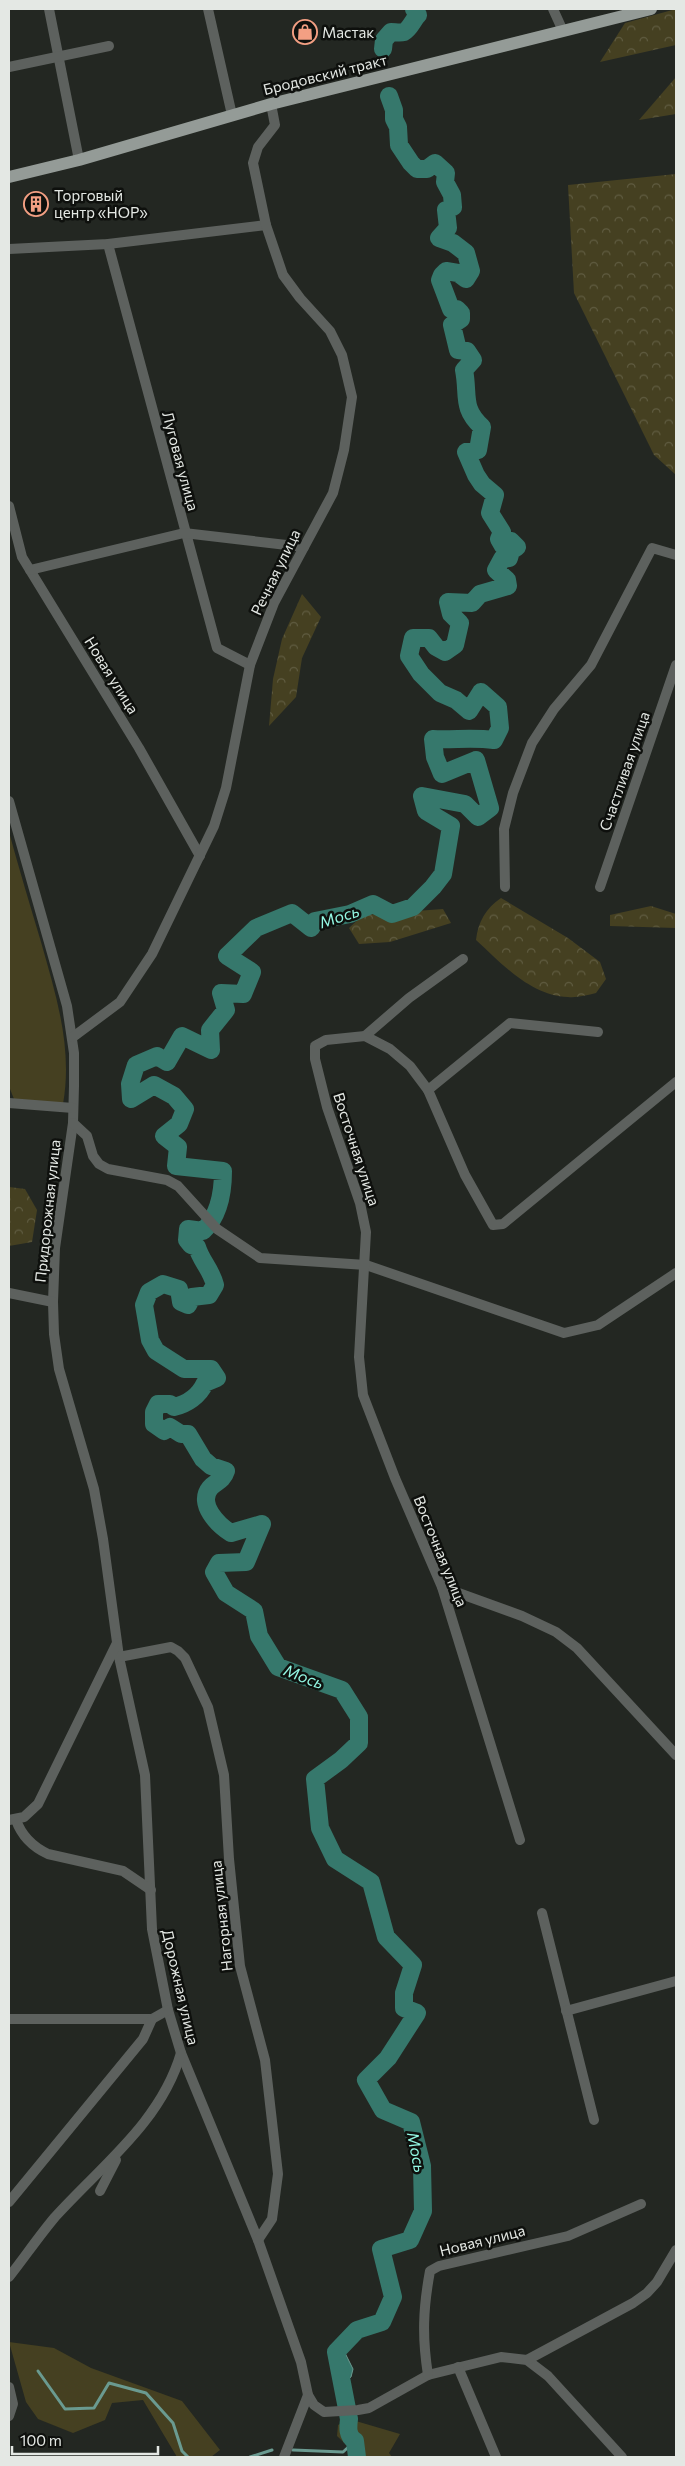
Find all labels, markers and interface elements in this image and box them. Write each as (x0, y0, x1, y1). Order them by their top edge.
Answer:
shop icon: Мастак (292, 19, 318, 45)
place label: Мастак (322, 23, 374, 41)
street label: Бродовский тракт (261, 50, 389, 98)
place label: Торговый центр «НОР» (54, 186, 148, 221)
building icon: Торговый центр «НОР» (23, 191, 49, 217)
street label: Луговая улица (159, 409, 203, 513)
street label: Речная улица (246, 526, 304, 618)
street label: Новая улица (81, 633, 143, 717)
street label: Счастливая улица (595, 709, 653, 833)
water label: Мось (317, 901, 361, 931)
street label: Восточная улица (330, 1090, 384, 1208)
street label: Придорожная улица (31, 1139, 63, 1283)
street label: Восточная улица (411, 1493, 471, 1609)
water label: Мось (281, 1660, 327, 1692)
street label: Нагорная улица (206, 1860, 236, 1972)
street label: Дорожная улица (159, 1927, 203, 2047)
water label: Мось (404, 2130, 430, 2174)
street label: Новая улица (437, 2221, 527, 2259)
scale bar (12, 2424, 159, 2456)
text: 100 m (20, 2431, 62, 2449)

